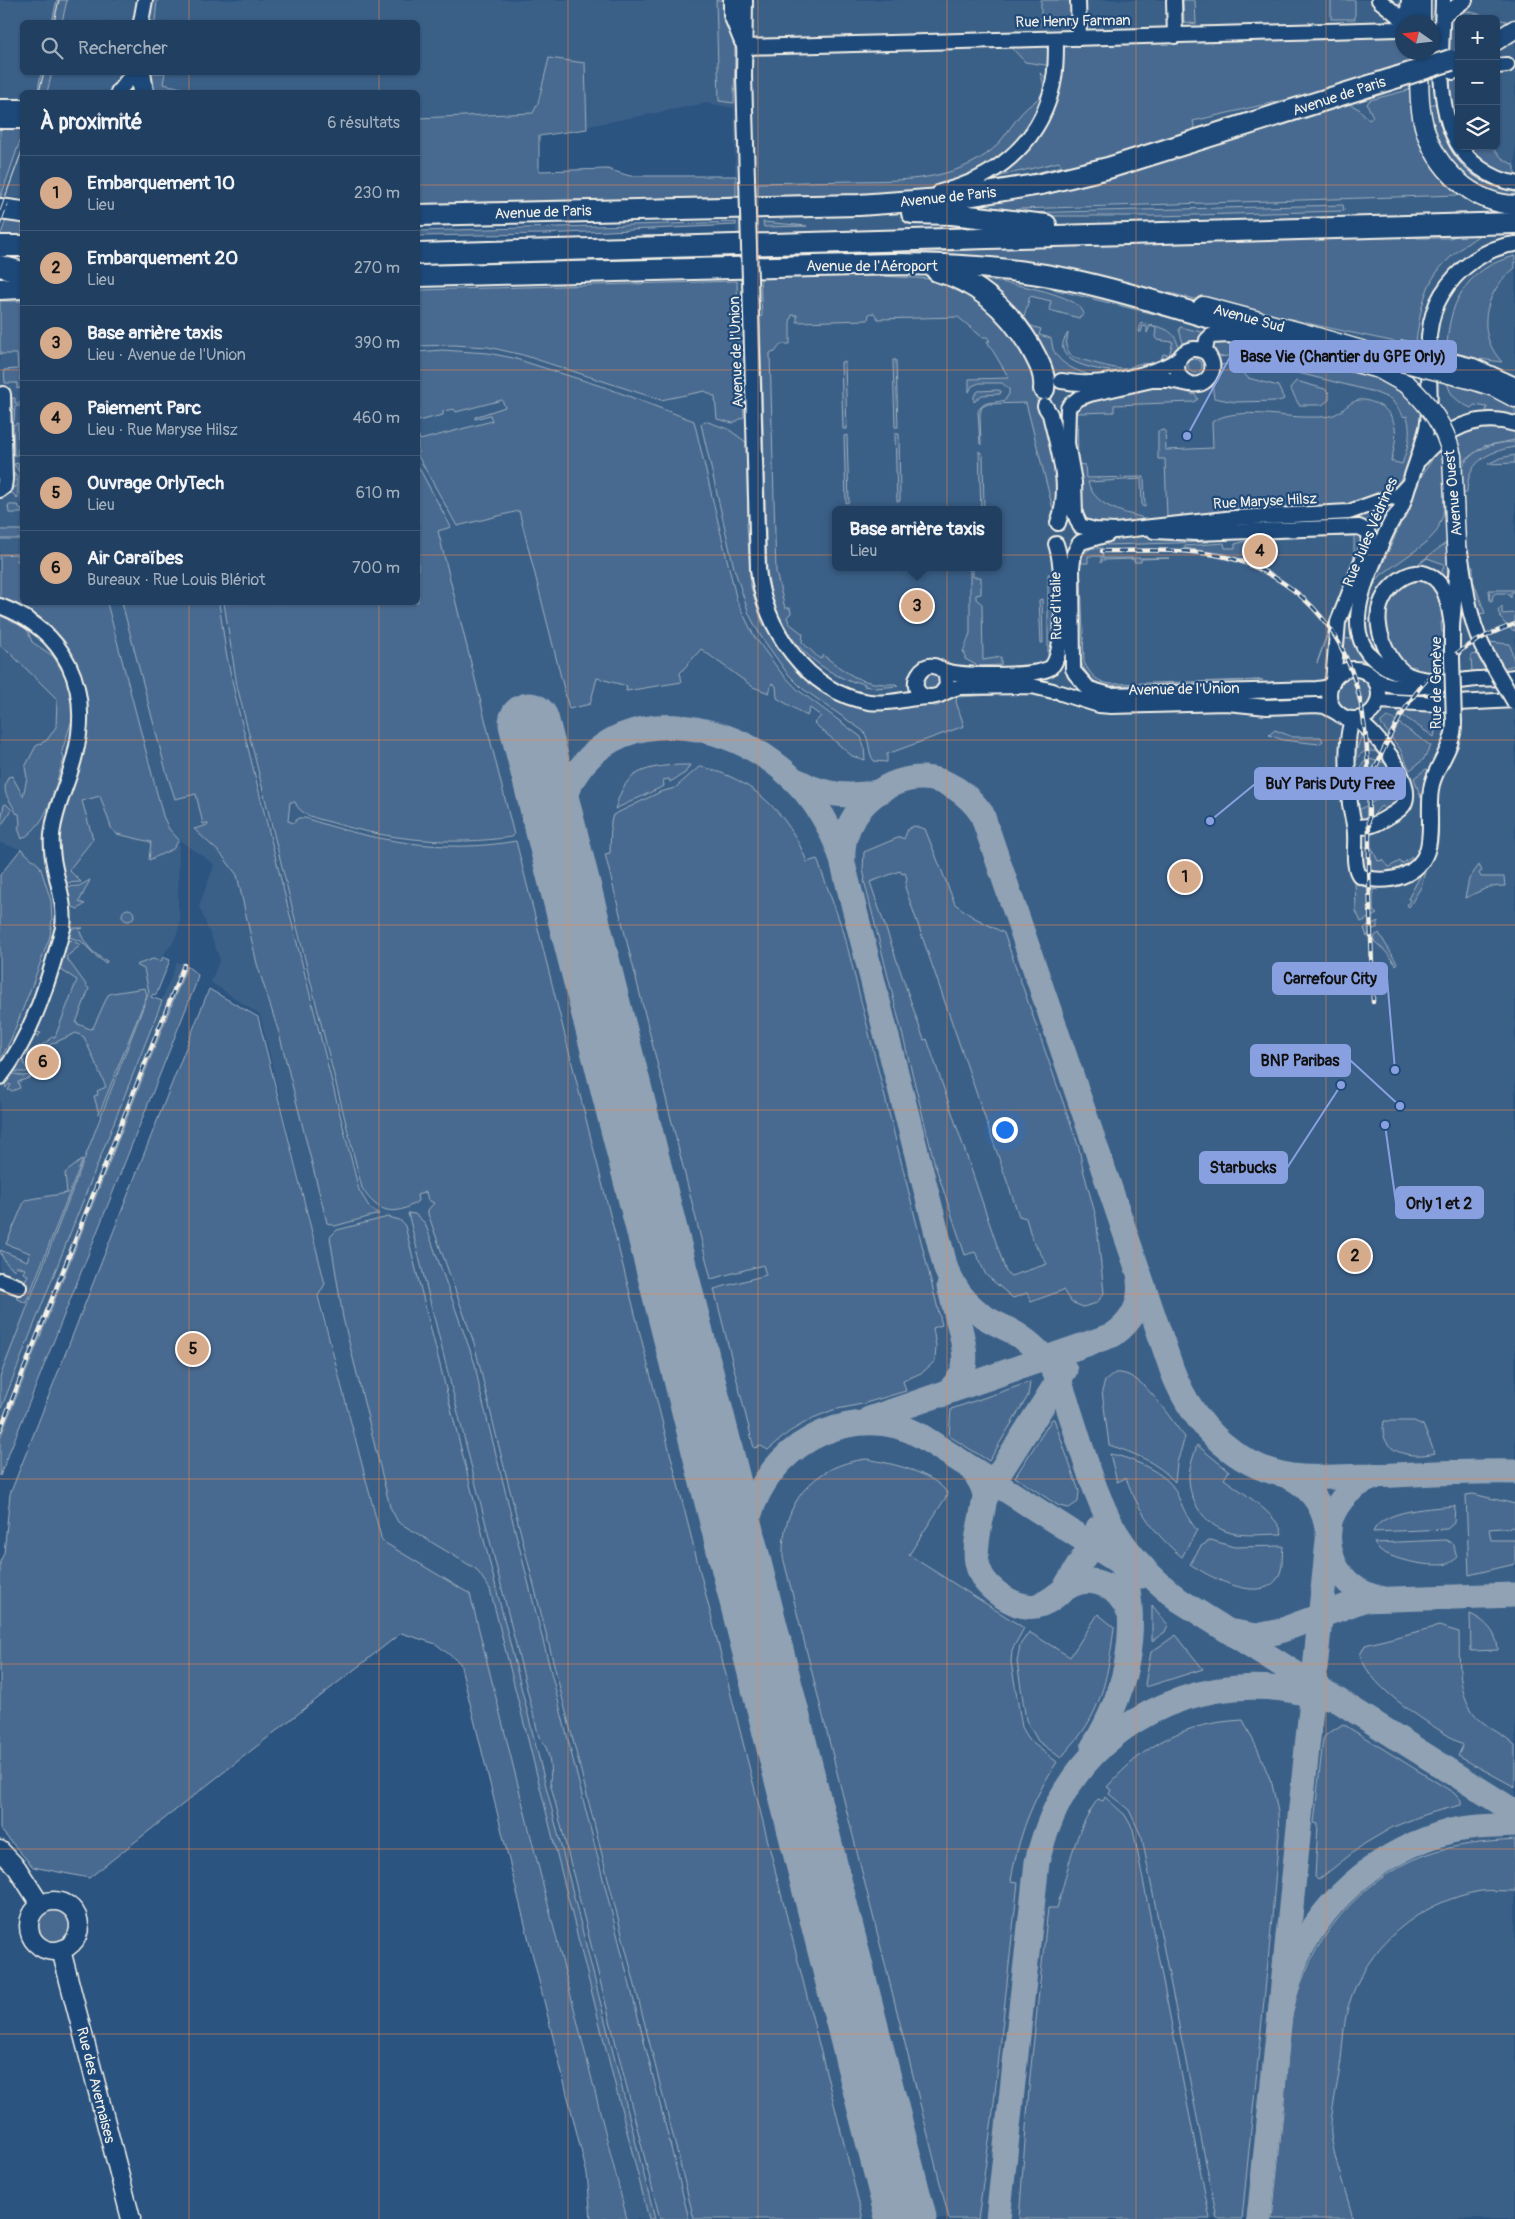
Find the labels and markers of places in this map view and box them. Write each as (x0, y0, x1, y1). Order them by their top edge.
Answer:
callout: Base Vie (Chantier du GPE Orly) (1230, 341, 1456, 372)
pin: 4 (1244, 532, 1276, 570)
pin: 3 (901, 587, 933, 625)
callout: BuY Paris Duty Free (1255, 768, 1405, 799)
pin: 1 (1169, 858, 1201, 896)
callout: Carrefour City (1273, 963, 1387, 994)
pin: 6 (27, 1043, 59, 1081)
callout: BNP Paribas (1251, 1045, 1350, 1076)
callout: Starbucks (1200, 1152, 1287, 1183)
callout: Orly 1 et 2 (1396, 1187, 1483, 1218)
pin: 2 (1339, 1237, 1371, 1275)
pin: 5 (177, 1330, 209, 1368)

